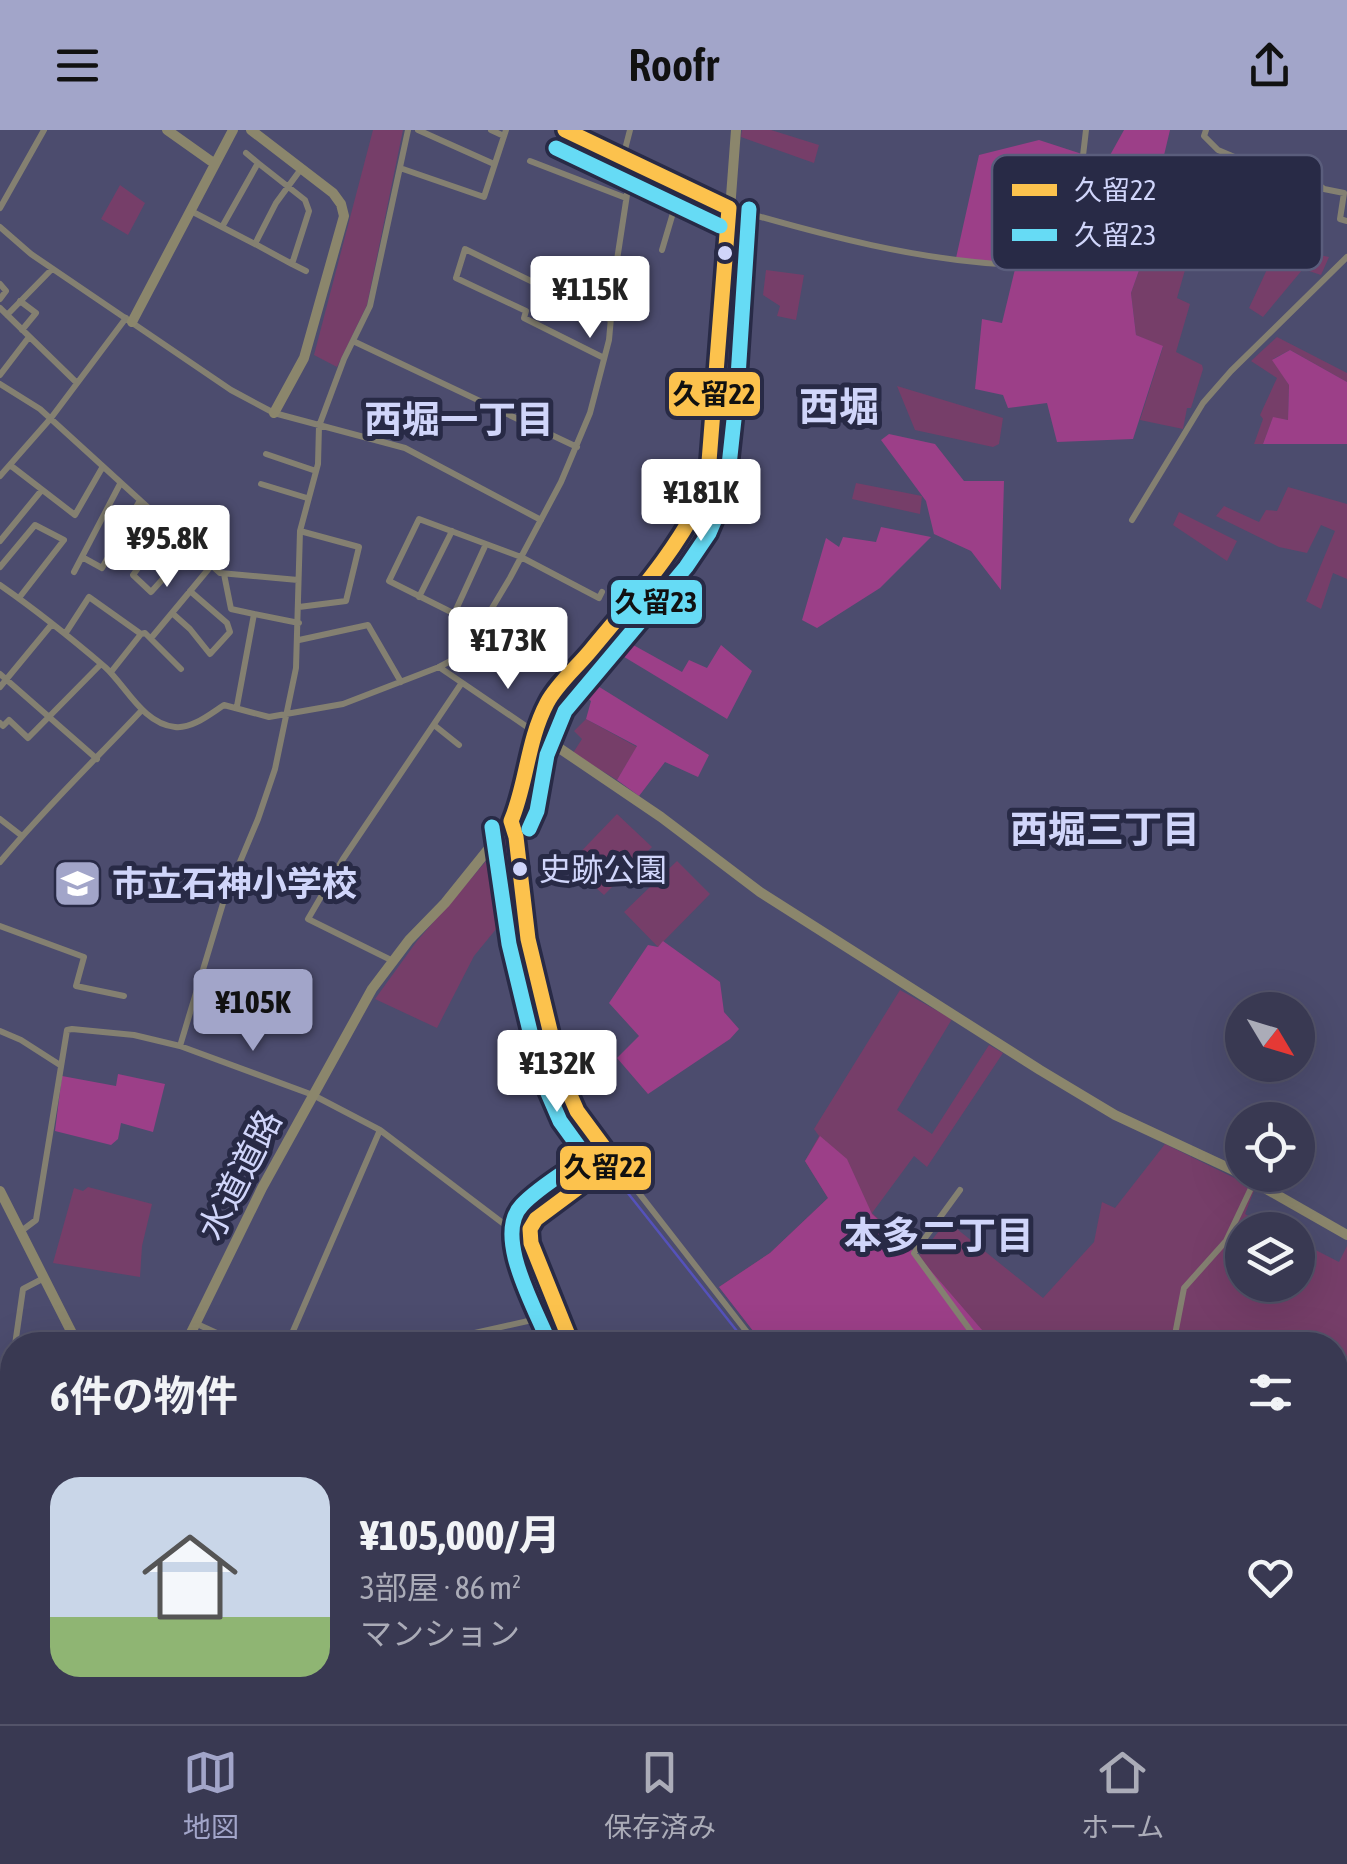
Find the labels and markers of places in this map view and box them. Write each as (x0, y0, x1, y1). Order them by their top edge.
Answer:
unlabelled marker (715, 243, 735, 263)
pin: ¥115K (520, 256, 660, 341)
pin: ¥181K (631, 459, 771, 544)
pin: ¥95.8K (86, 505, 248, 590)
pin: ¥173K (438, 607, 578, 692)
place label: 史跡公園 (539, 851, 667, 888)
school or university icon: 市立石神小学校 (51, 858, 103, 910)
marker: 史跡公園 (510, 859, 530, 879)
place label: 市立石神小学校 (112, 863, 357, 903)
pin: ¥105K (183, 969, 323, 1054)
pin: ¥132K (487, 1030, 627, 1115)

